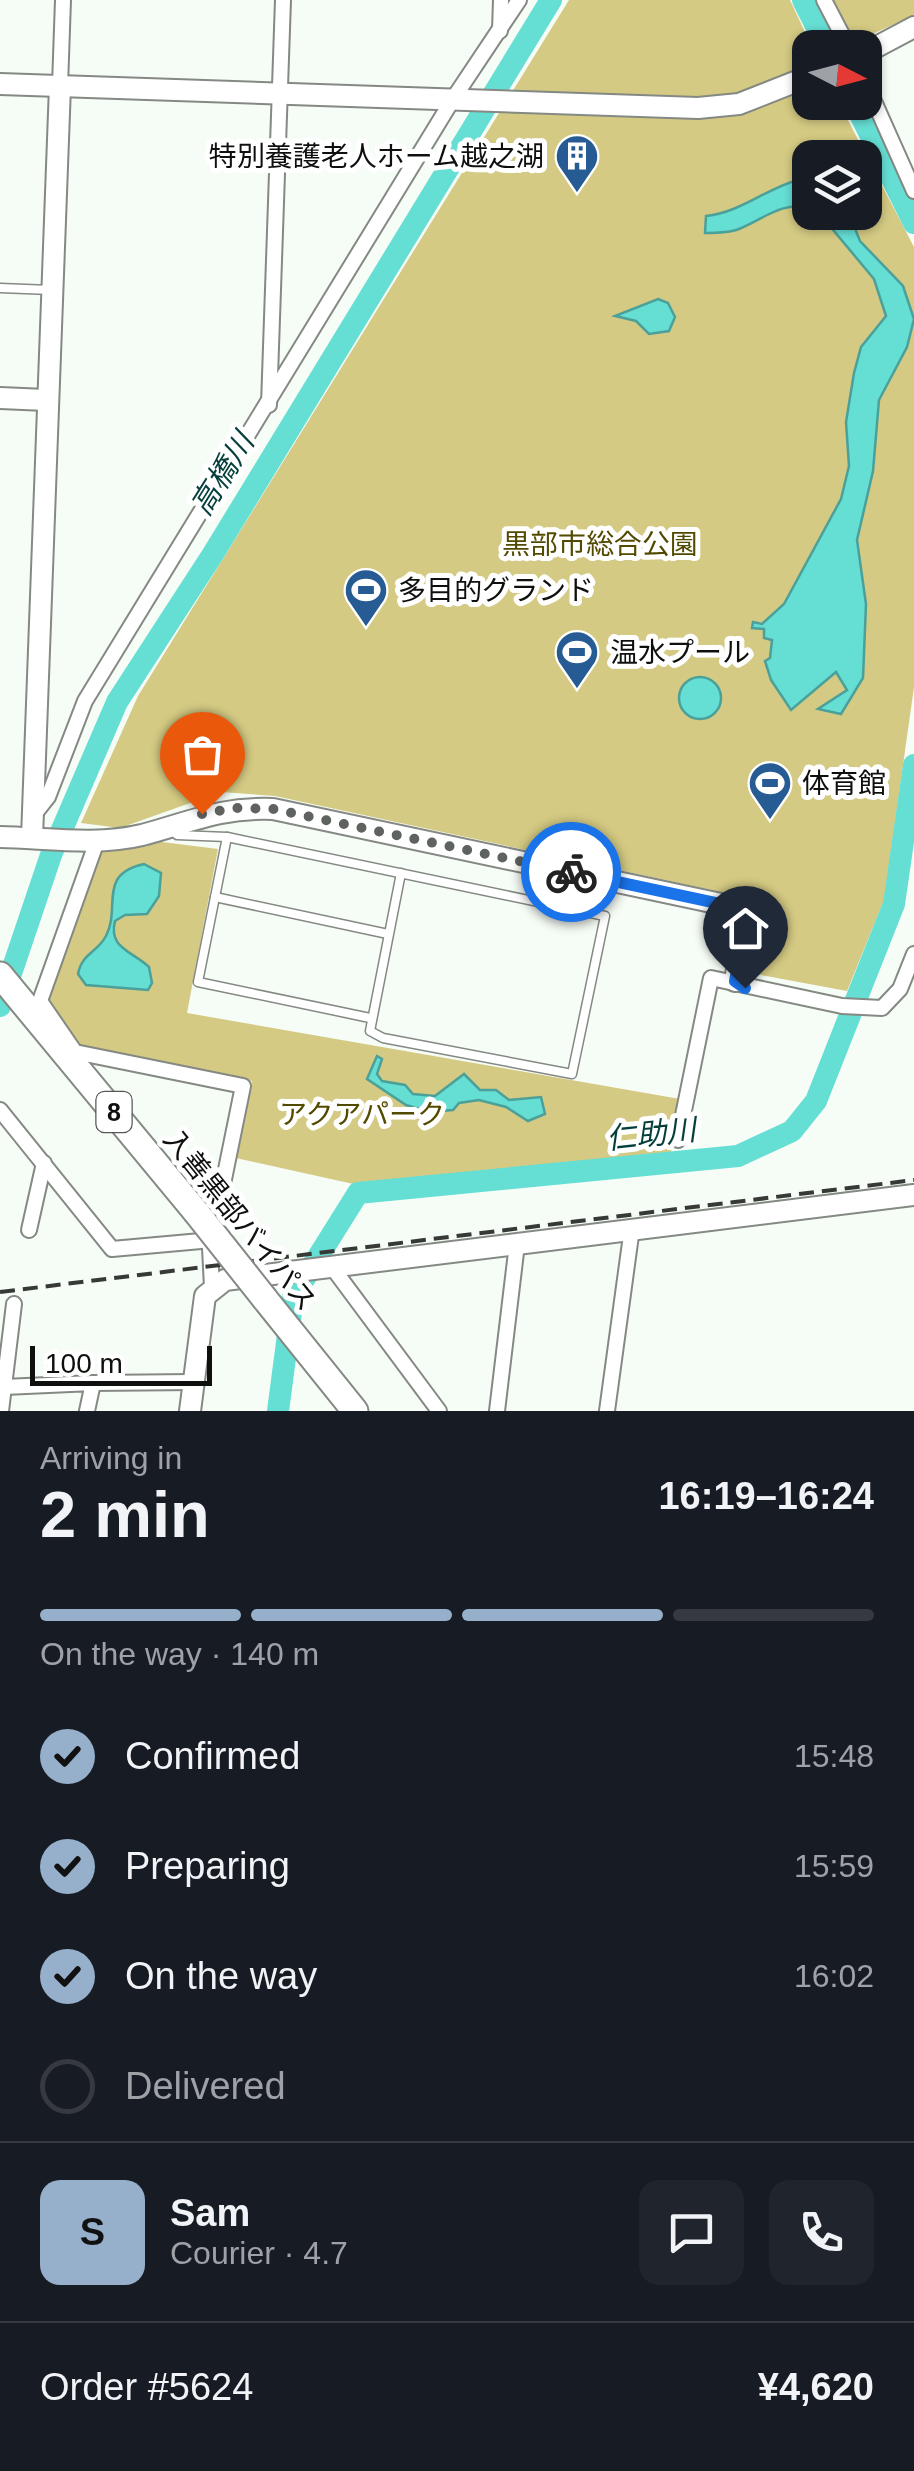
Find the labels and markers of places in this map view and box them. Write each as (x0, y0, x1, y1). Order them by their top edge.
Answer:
building icon: 特別養護老人ホーム越之湖 (554, 133, 600, 194)
place label: 特別養護老人ホーム越之湖 (209, 141, 544, 172)
sports icon: 多目的グランド (343, 567, 389, 628)
place label: 多目的グランド (398, 575, 594, 606)
sports icon: 温水プール (554, 629, 600, 690)
place label: 温水プール (610, 637, 750, 668)
pin (160, 712, 245, 815)
sports icon: 体育館 (747, 760, 793, 821)
place label: 体育館 (802, 768, 886, 799)
pin (703, 886, 788, 989)

